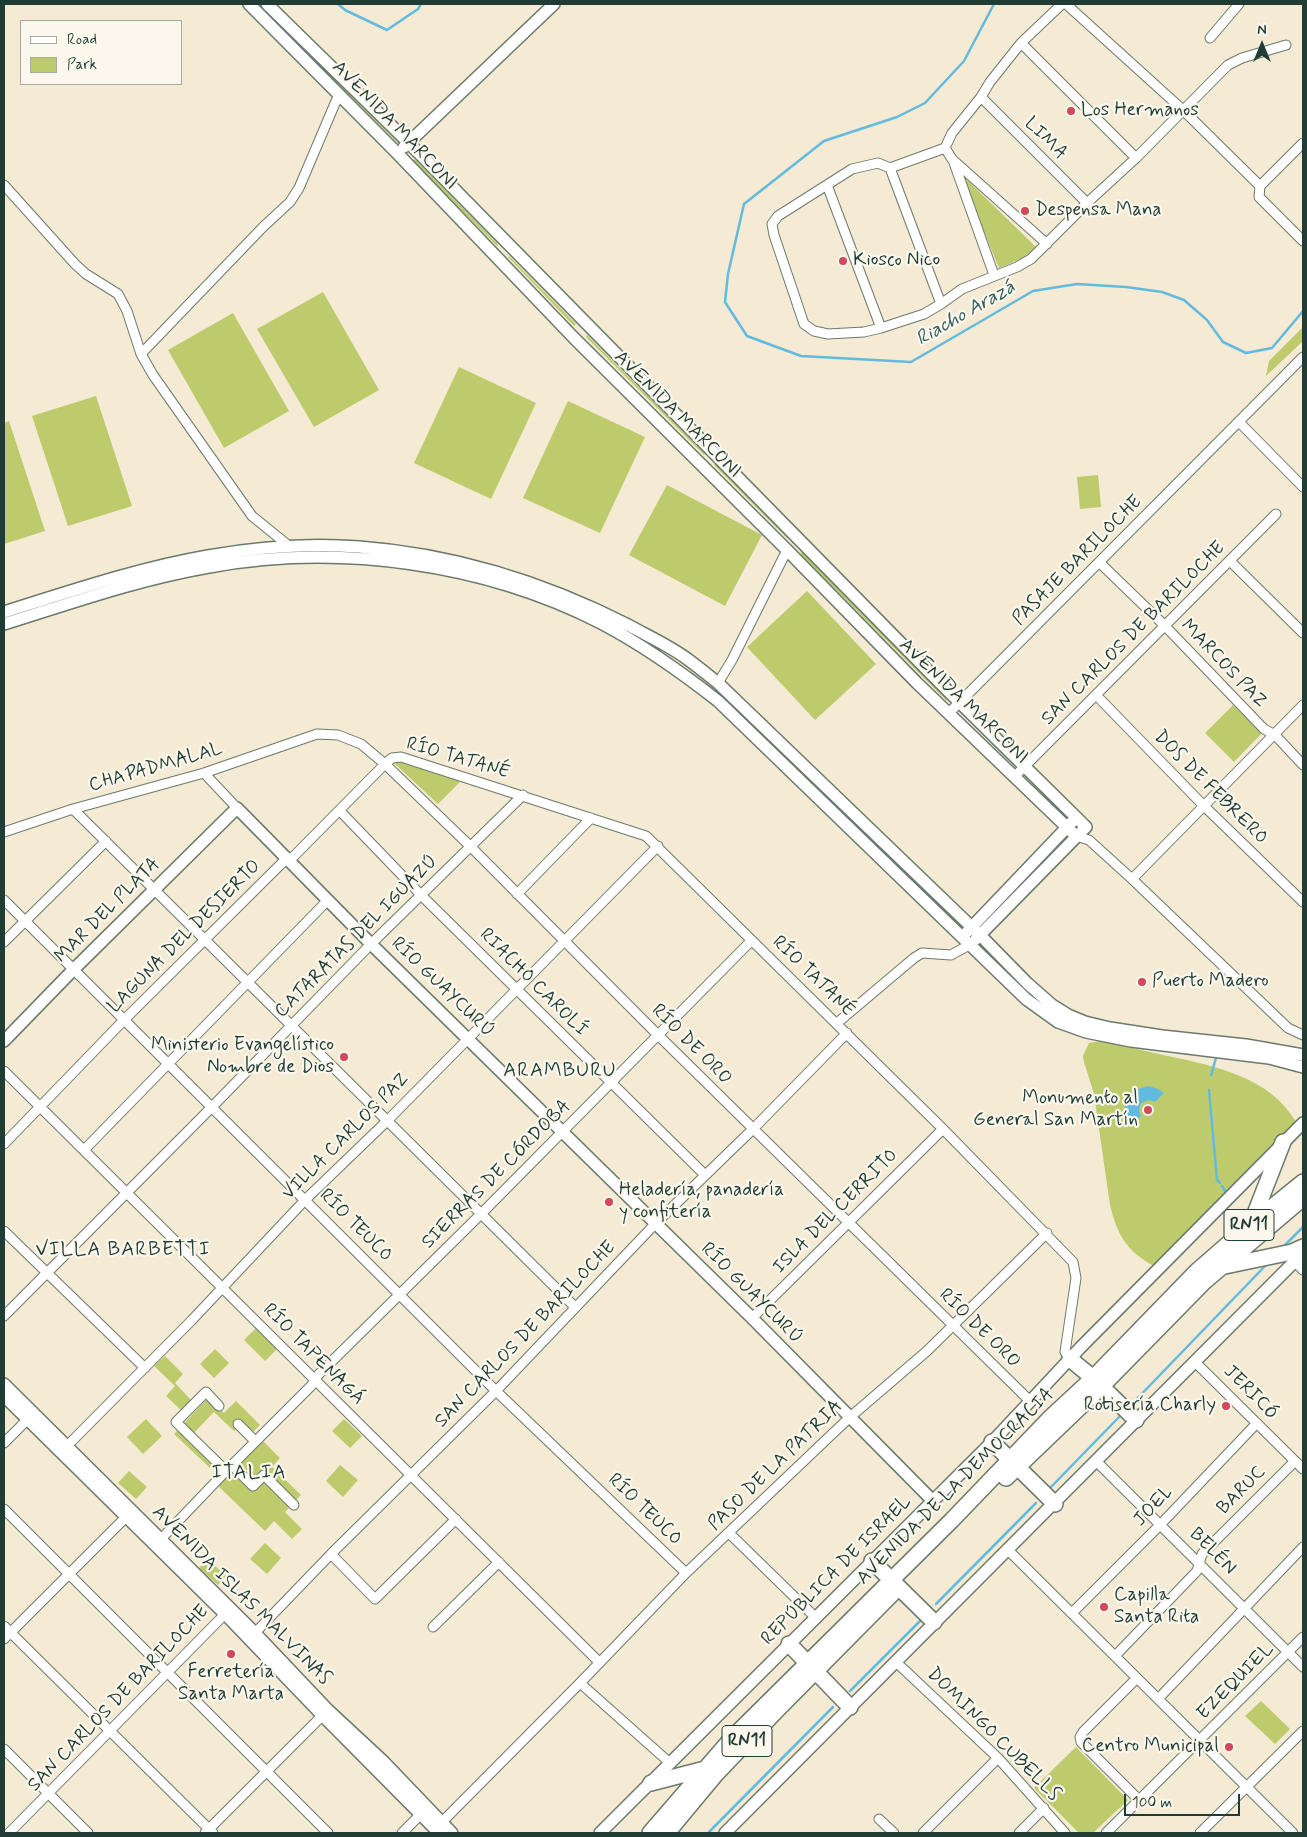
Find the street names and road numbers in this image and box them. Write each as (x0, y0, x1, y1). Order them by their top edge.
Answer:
street label: AVENIDA MARCONI (327, 57, 461, 195)
street label: LIMA (1019, 113, 1071, 165)
street label: AVENIDA MARCONI (609, 347, 745, 483)
street label: PASAJE BARILOCHE (1008, 491, 1148, 631)
street label: SAN CARLOS DE BARILOCHE (1037, 537, 1231, 731)
street label: MARCOS PAZ (1175, 615, 1271, 713)
street label: AVENIDA MARCONI (894, 635, 1032, 769)
street label: DOS DE FEBRERO (1148, 726, 1272, 850)
street label: RÍO TATANÉ (404, 733, 512, 785)
street label: CHAPADMALAL (87, 738, 225, 798)
street label: CATARATAS DEL IGUAZÚ (271, 851, 443, 1023)
street label: MAR DEL PLATA (51, 854, 165, 968)
street label: LAGUNA DEL DESIERTO (104, 856, 266, 1018)
street label: RIACHO CAROLÍ (474, 924, 592, 1042)
street label: RÍO TATANÉ (767, 932, 859, 1022)
street label: RÍO GUAYCURÚ (386, 933, 498, 1043)
street label: RÍO DE ORO (646, 1000, 736, 1090)
street label: VILLA CARLOS PAZ (278, 1069, 414, 1205)
street label: SIERRAS DE CÓRDOBA (418, 1096, 576, 1254)
street label: ISLA DEL CERRITO (769, 1145, 903, 1279)
street label: RÍO TEUCO (314, 1185, 396, 1267)
road number: RN11 (1224, 1210, 1274, 1240)
street label: SAN CARLOS DE BARILOCHE (431, 1237, 621, 1433)
street label: RÍO GUAYCURÚ (695, 1238, 807, 1350)
street label: RÍO DE ORO (933, 1284, 1025, 1374)
street label: RÍO TAPENAGÁ (257, 1299, 369, 1411)
street label: JERICÓ (1218, 1361, 1282, 1425)
street label: AVENIDA DE LA DEMOCRACIA (853, 1384, 1059, 1590)
street label: PASO DE LA PATRIA (704, 1396, 848, 1536)
street label: BARUC (1213, 1462, 1271, 1520)
street label: RÍO TEUCO (602, 1469, 686, 1551)
street label: JOEL (1129, 1482, 1179, 1532)
street label: REPÚBLICA DE ISRAEL (757, 1491, 917, 1651)
street label: AVENIDA ISLAS MALVINAS (147, 1502, 335, 1690)
street label: BELÉN (1184, 1524, 1240, 1580)
street label: SAN CARLOS DE BARILOCHE (24, 1601, 214, 1797)
street label: EZEQUIEL (1193, 1639, 1279, 1725)
street label: DOMINGO CUBELLS (921, 1663, 1065, 1807)
road number: RN11 (722, 1725, 772, 1756)

